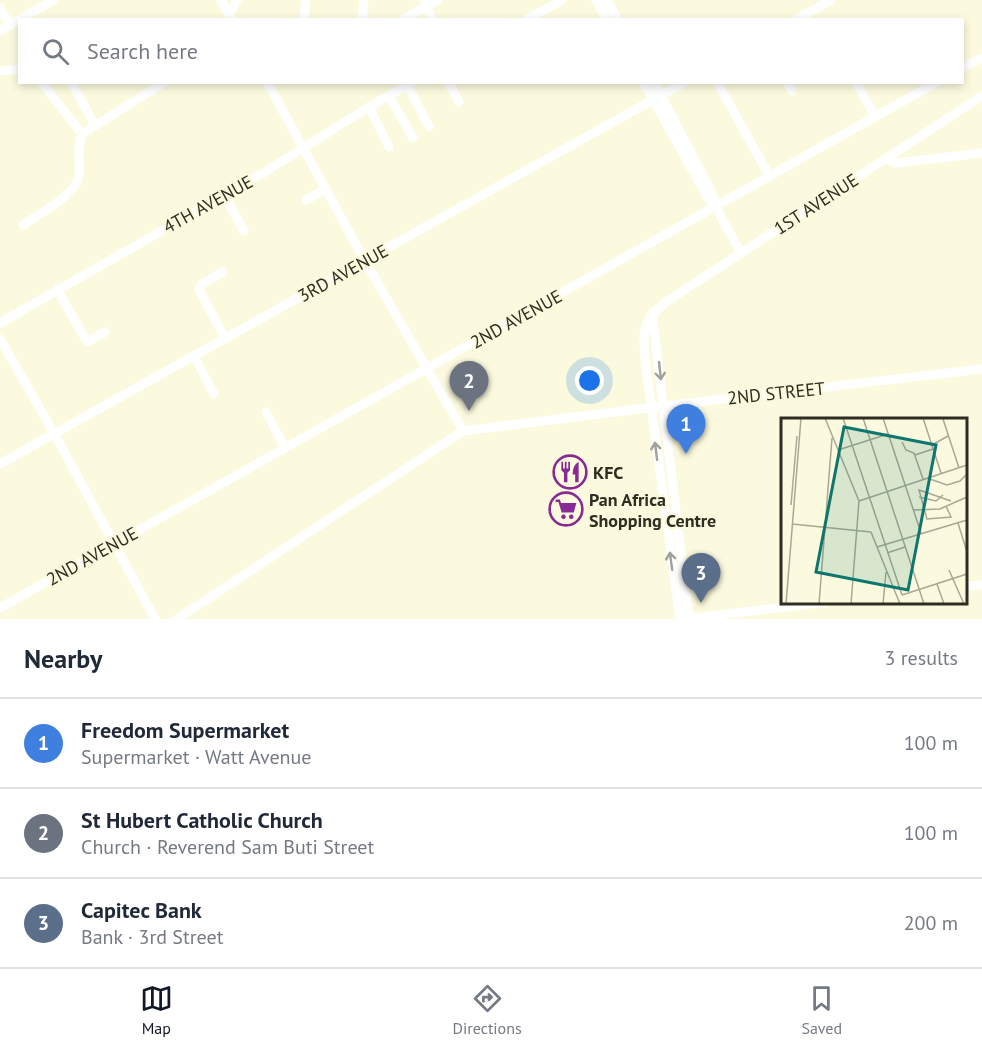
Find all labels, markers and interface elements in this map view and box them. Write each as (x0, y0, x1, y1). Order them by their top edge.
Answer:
search box (18, 18, 964, 84)
icon: search (39, 35, 72, 68)
text: Search here (87, 37, 198, 65)
street label: 1ST AVENUE (769, 168, 863, 240)
street label: 4TH AVENUE (159, 170, 257, 238)
street label: 3RD AVENUE (294, 239, 392, 307)
street label: 2ND AVENUE (466, 284, 566, 354)
one-way arrow (654, 361, 665, 381)
pin: 2 (450, 362, 488, 411)
your location (575, 366, 604, 395)
street label: 2ND STREET (726, 376, 826, 410)
pin: 1 (666, 404, 706, 454)
inset map (781, 418, 967, 604)
one-way arrow (650, 441, 661, 461)
restaurant icon: KFC (552, 454, 588, 490)
place label: KFC (593, 461, 623, 484)
place label: Pan Africa Shopping Centre (589, 488, 716, 532)
supermarket icon: Pan Africa Shopping Centre (548, 491, 584, 527)
street label: 2ND AVENUE (42, 521, 142, 591)
one-way arrow (665, 552, 676, 572)
pin: 3 (682, 554, 720, 603)
text: Nearby (24, 642, 102, 675)
text: 3 results (885, 645, 958, 671)
text: Freedom Supermarket (81, 716, 289, 744)
text: 1 (38, 730, 49, 756)
text: 100 m (904, 730, 958, 756)
text: Supermarket · Watt Avenue (81, 744, 311, 770)
text: St Hubert Catholic Church (81, 806, 323, 834)
text: 2 (38, 820, 49, 846)
text: 100 m (904, 820, 958, 846)
text: Church · Reverend Sam Buti Street (81, 834, 374, 860)
text: Capitec Bank (81, 896, 202, 924)
text: 3 (38, 910, 49, 936)
text: 200 m (904, 910, 958, 936)
text: Bank · 3rd Street (81, 924, 223, 950)
tab: Map (140, 982, 173, 1038)
tab: Directions (453, 982, 522, 1038)
tab: Saved (801, 982, 842, 1038)

